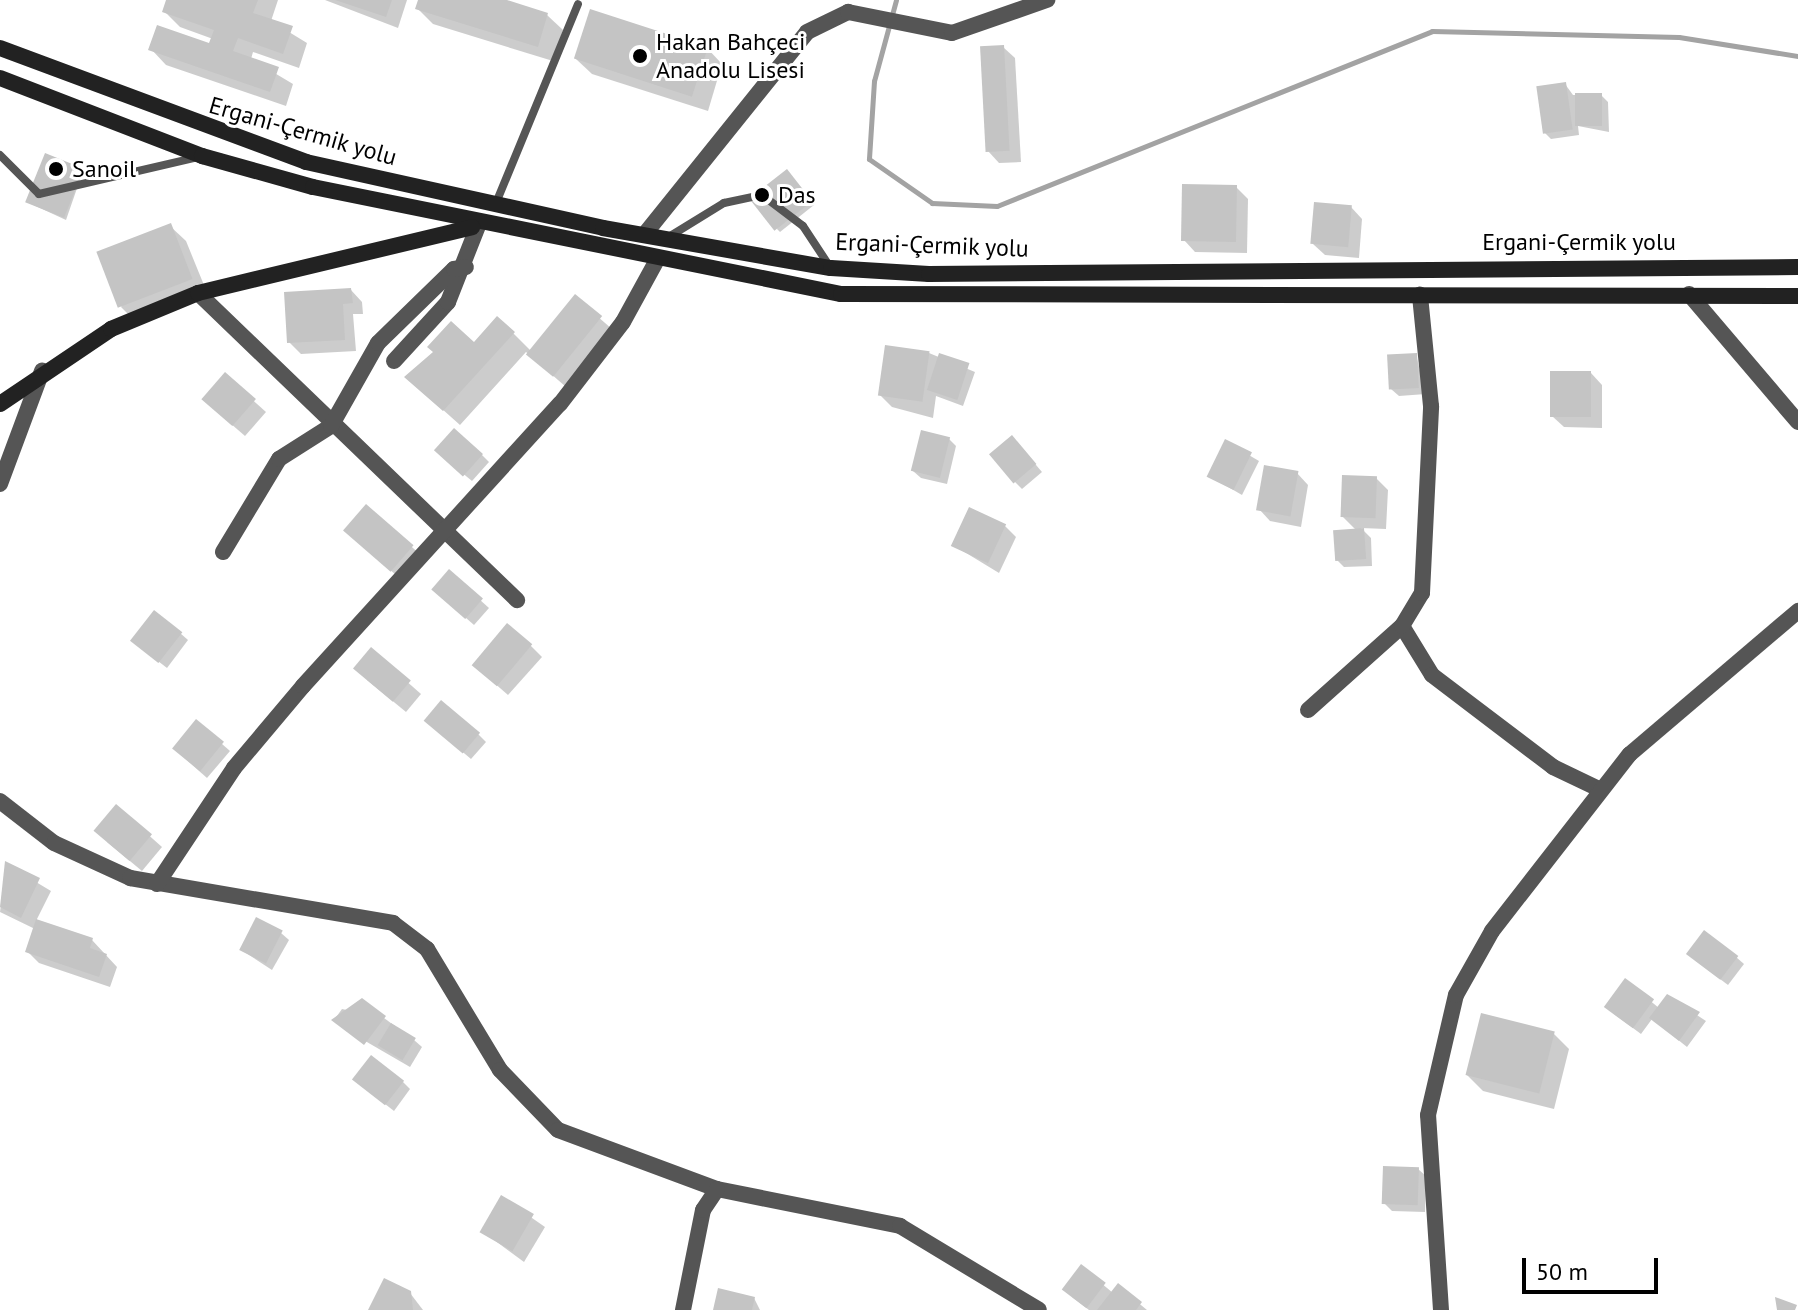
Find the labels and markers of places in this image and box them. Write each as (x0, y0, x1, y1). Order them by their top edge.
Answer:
place label: Hakan Bahçeci Anadolu Lisesi (656, 28, 805, 84)
marker: Hakan Bahçeci Anadolu Lisesi (631, 47, 649, 65)
place label: Sanoil (72, 155, 136, 183)
marker: Sanoil (47, 160, 65, 178)
place label: Das (778, 181, 816, 209)
marker: Das (753, 186, 771, 204)

